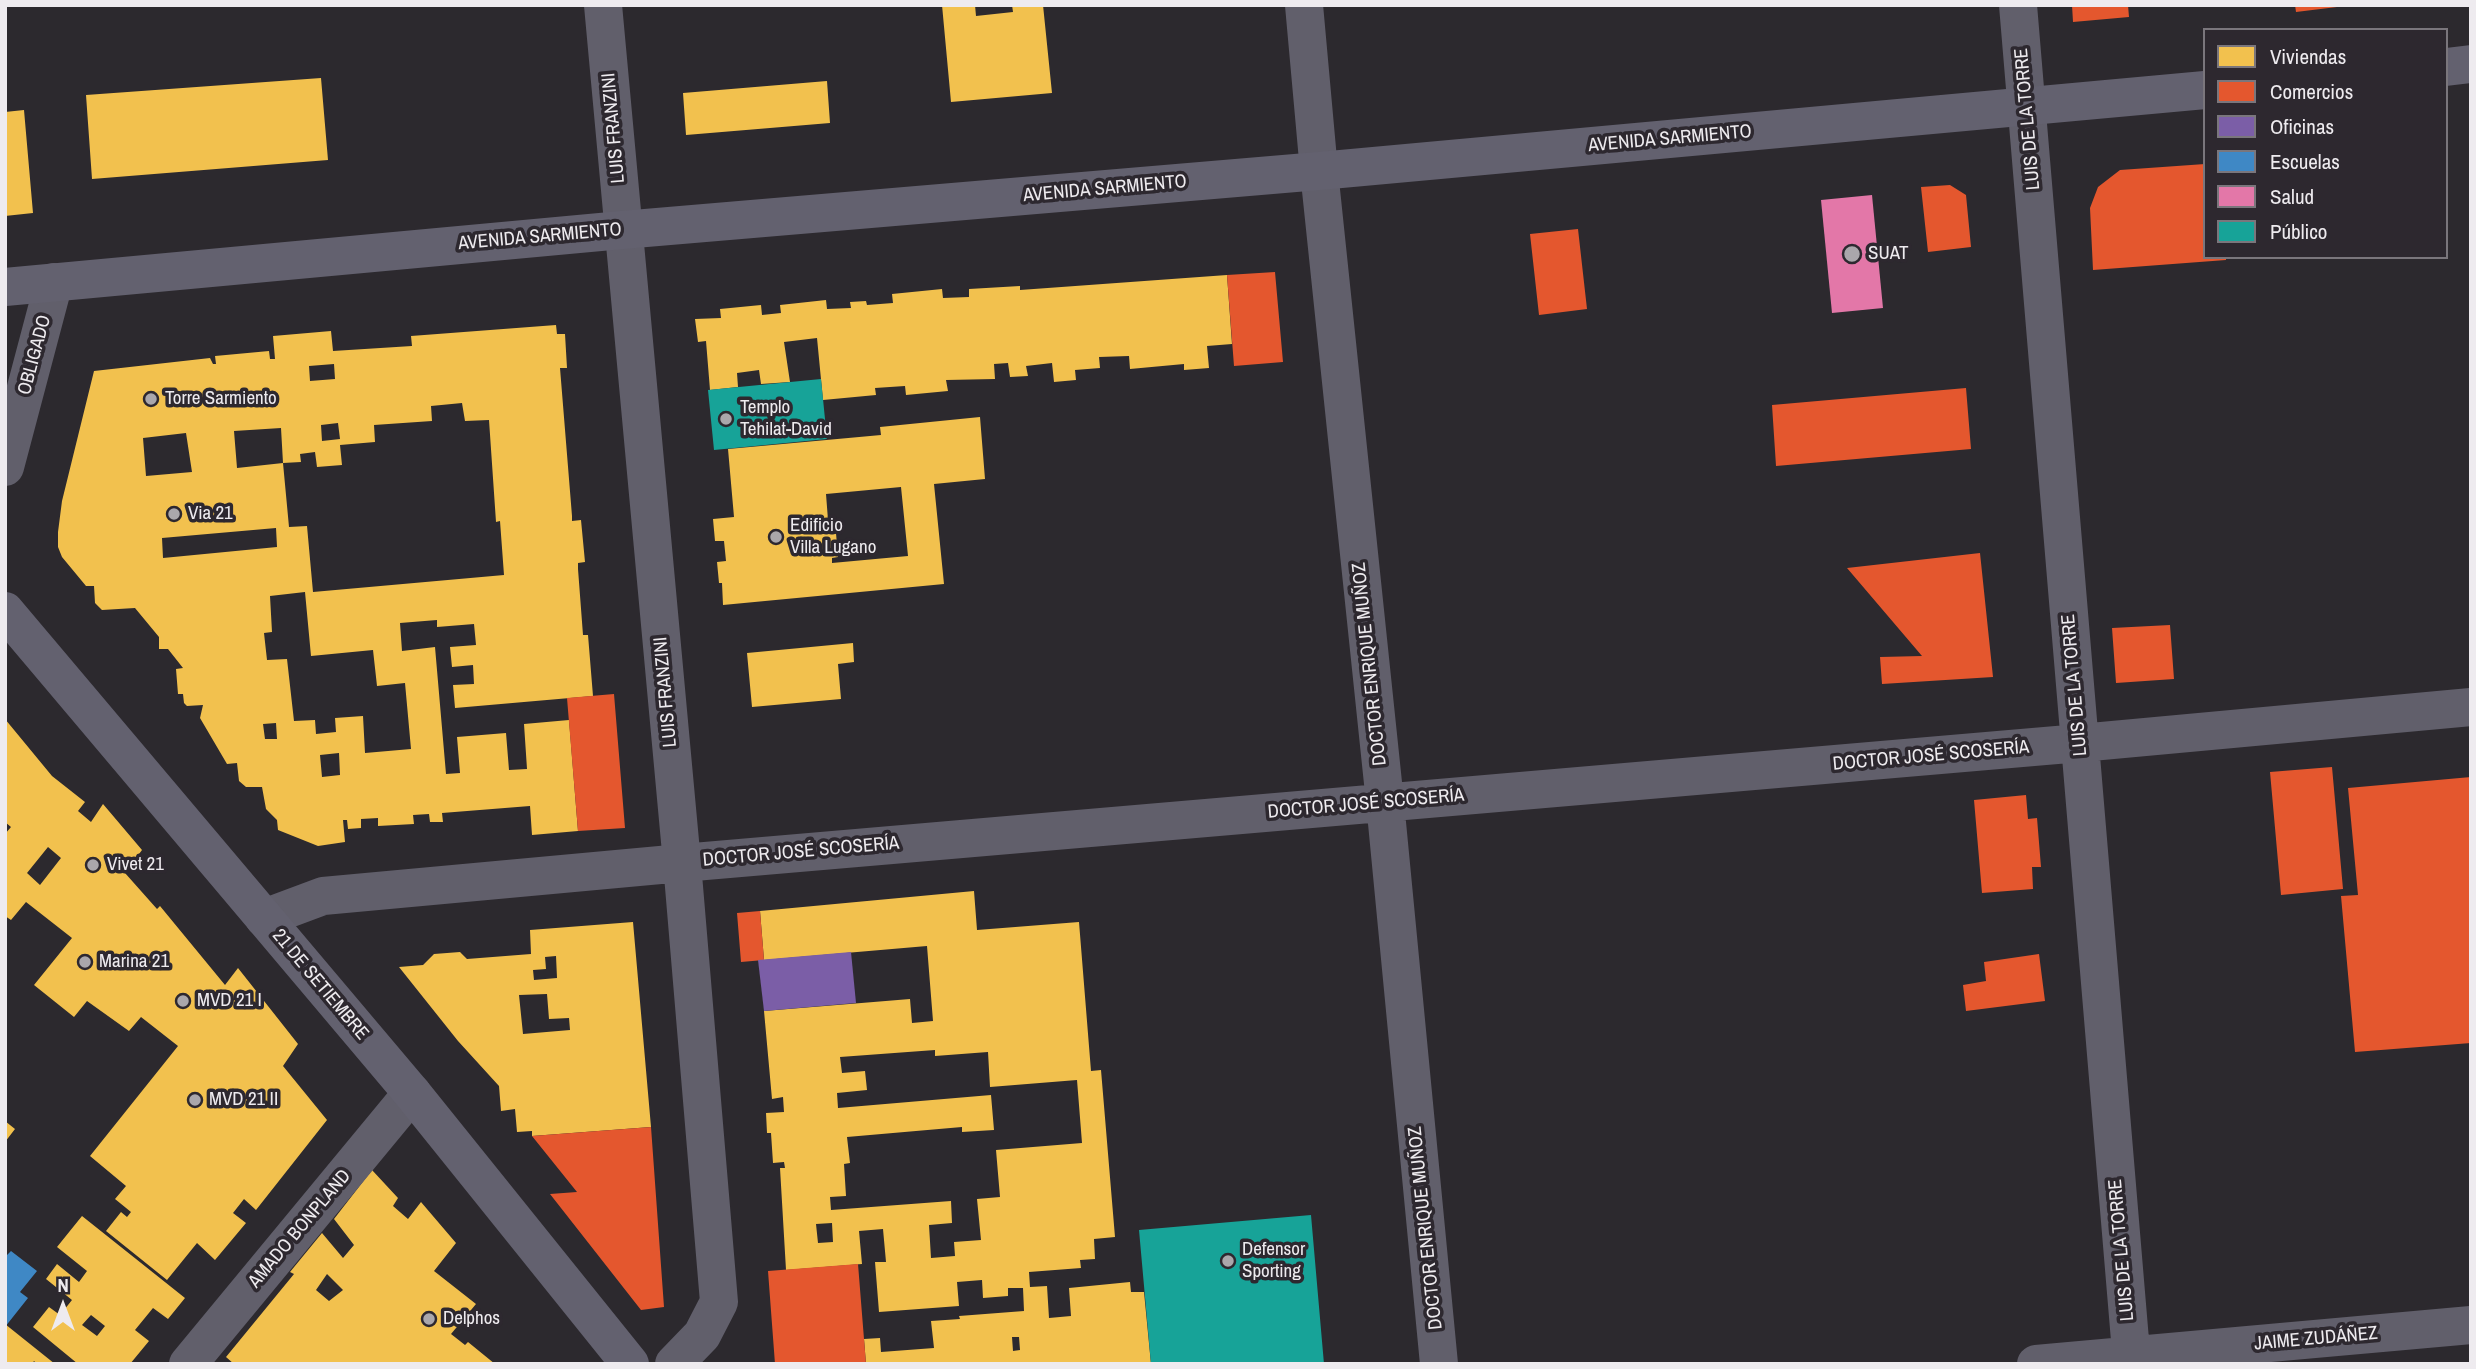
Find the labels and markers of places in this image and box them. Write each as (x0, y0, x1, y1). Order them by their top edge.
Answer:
place label: SUAT (1868, 243, 1908, 265)
marker: SUAT (1842, 244, 1862, 264)
place label: Torre Sarmiento (165, 388, 277, 410)
marker: Torre Sarmiento (143, 391, 159, 407)
place label: Templo Tehilat-David (740, 397, 832, 441)
marker: Templo Tehilat-David (718, 411, 734, 427)
place label: Via 21 (188, 503, 233, 525)
marker: Via 21 (166, 506, 182, 522)
place label: Edificio Villa Lugano (790, 515, 876, 559)
marker: Edificio Villa Lugano (768, 529, 784, 545)
place label: Vivet 21 (107, 854, 164, 876)
marker: Vivet 21 (85, 857, 101, 873)
place label: Marina 21 (99, 951, 169, 973)
marker: Marina 21 (77, 954, 93, 970)
place label: MVD 21 I (197, 990, 262, 1012)
marker: MVD 21 I (175, 993, 191, 1009)
place label: MVD 21 II (209, 1089, 278, 1111)
marker: MVD 21 II (187, 1092, 203, 1108)
place label: Defensor Sporting (1242, 1239, 1305, 1283)
marker: Defensor Sporting (1220, 1253, 1236, 1269)
place label: Delphos (443, 1308, 500, 1330)
marker: Delphos (421, 1311, 437, 1327)

